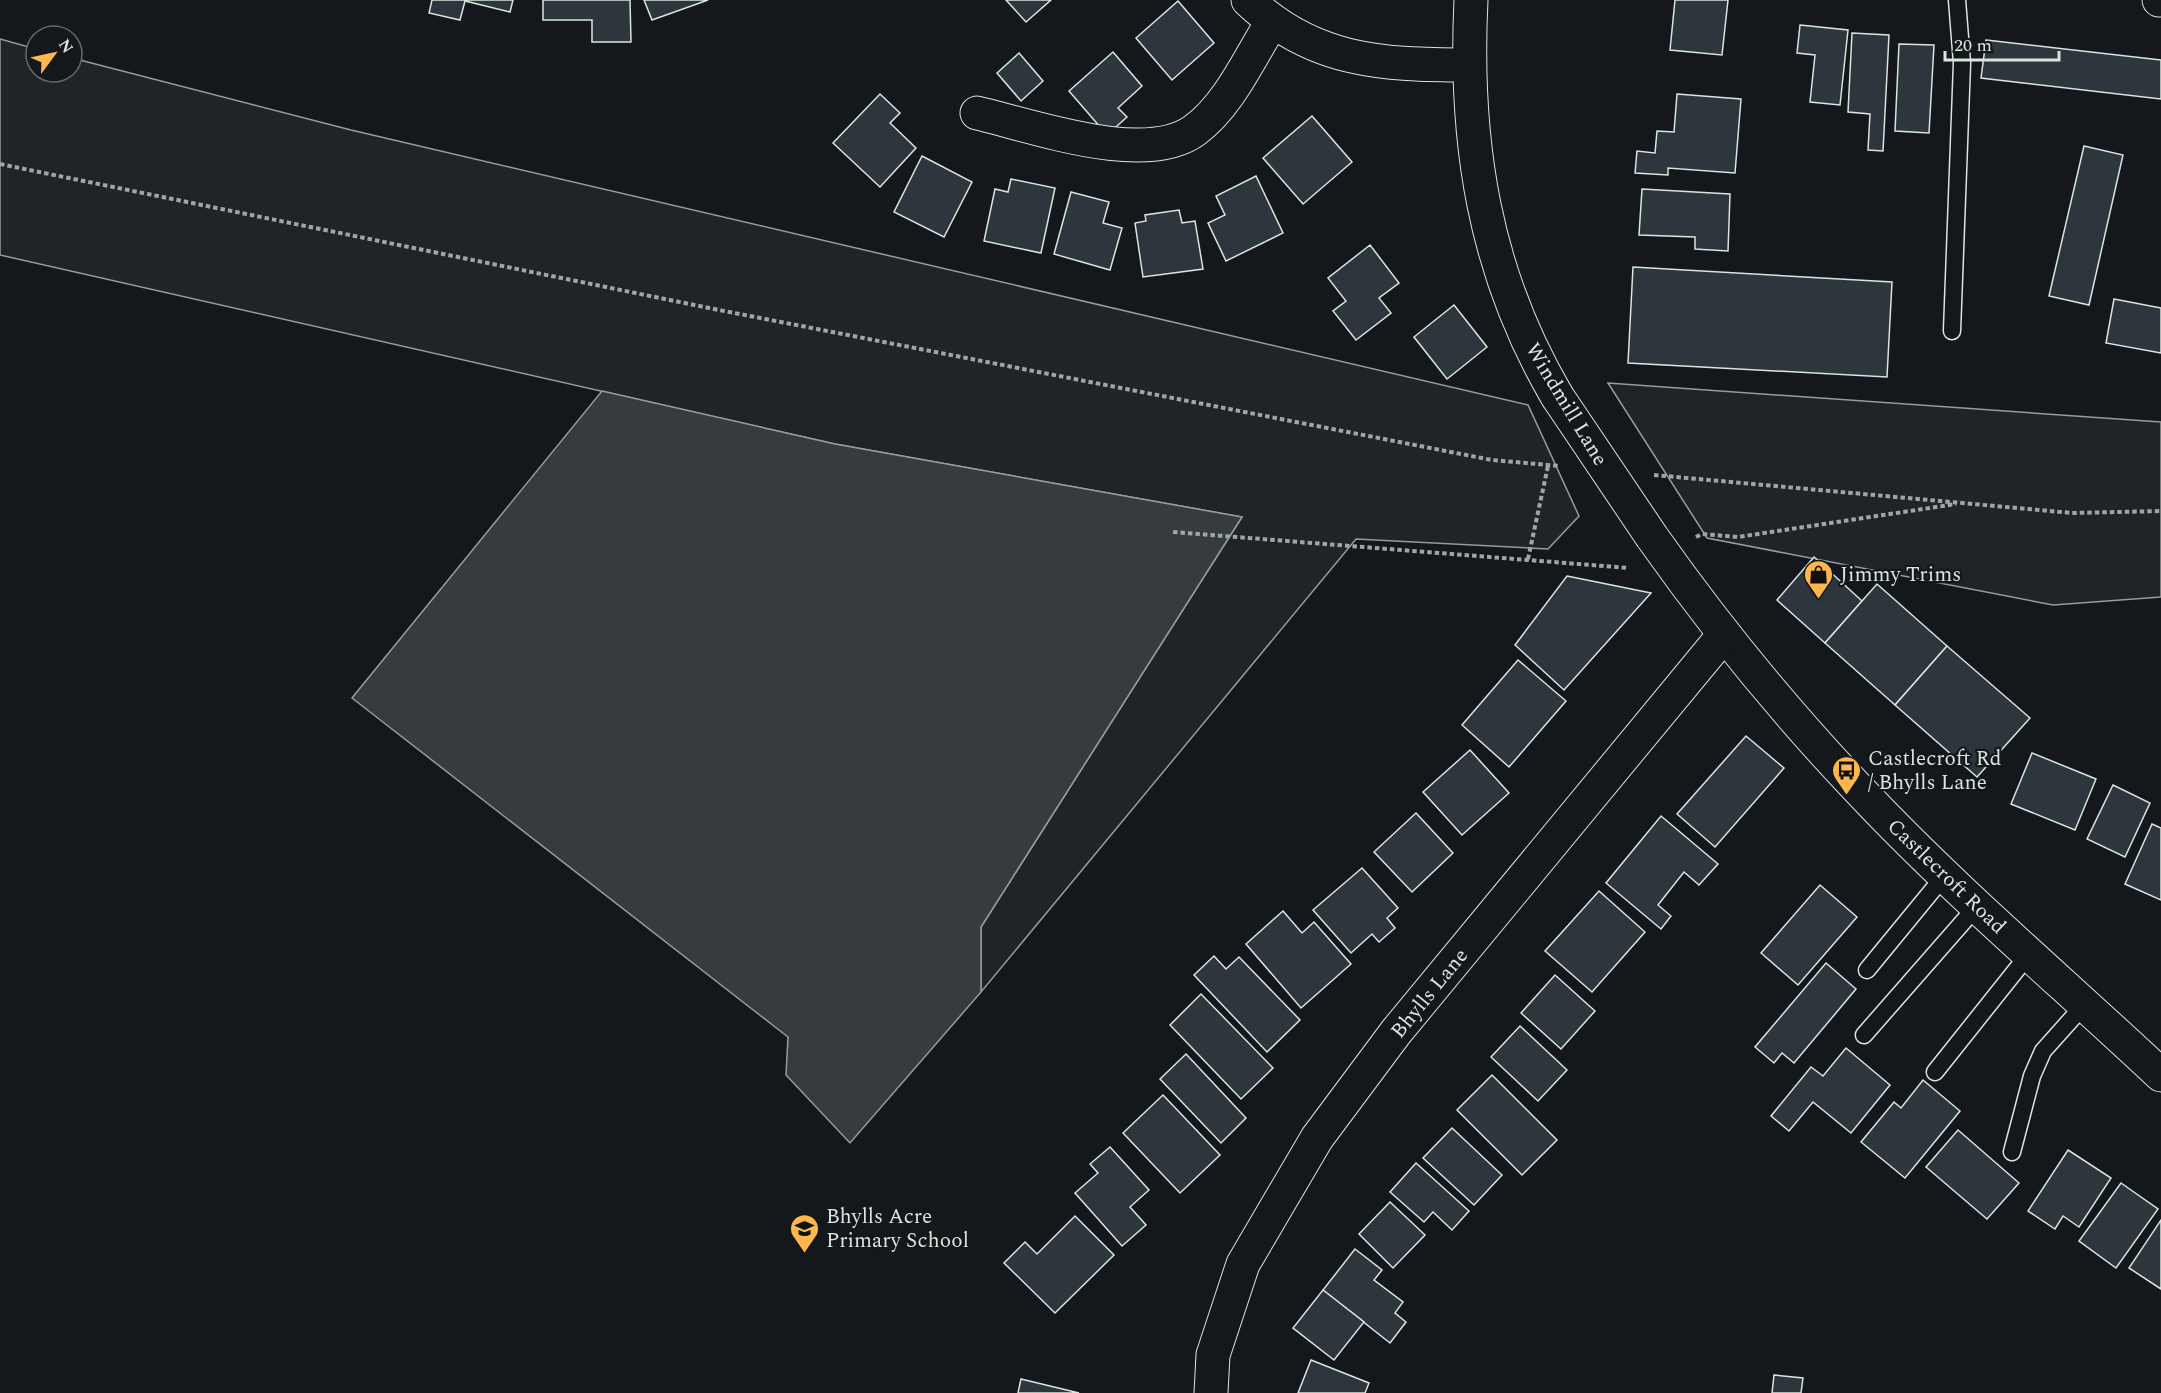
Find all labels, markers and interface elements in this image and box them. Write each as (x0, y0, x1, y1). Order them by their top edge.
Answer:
north arrow (24, 24, 84, 84)
scale bar (1945, 24, 2059, 62)
text: 20 m (1954, 32, 1992, 59)
text: N (52, 34, 79, 58)
street label: Windmill Lane (1517, 337, 1616, 472)
shop icon: Jimmy Trims (1803, 558, 1835, 600)
place label: Jimmy Trims (1840, 559, 1961, 591)
place label: Castlecroft Rd / Bhylls Lane (1868, 743, 2001, 799)
bus stop icon: Castlecroft Rd / Bhylls Lane (1831, 754, 1863, 796)
street label: Castlecroft Road (1879, 811, 2013, 942)
street label: Bhylls Lane (1383, 941, 1476, 1046)
place label: Bhylls Acre Primary School (826, 1201, 969, 1257)
school or university icon: Bhylls Acre Primary School (789, 1212, 821, 1254)

